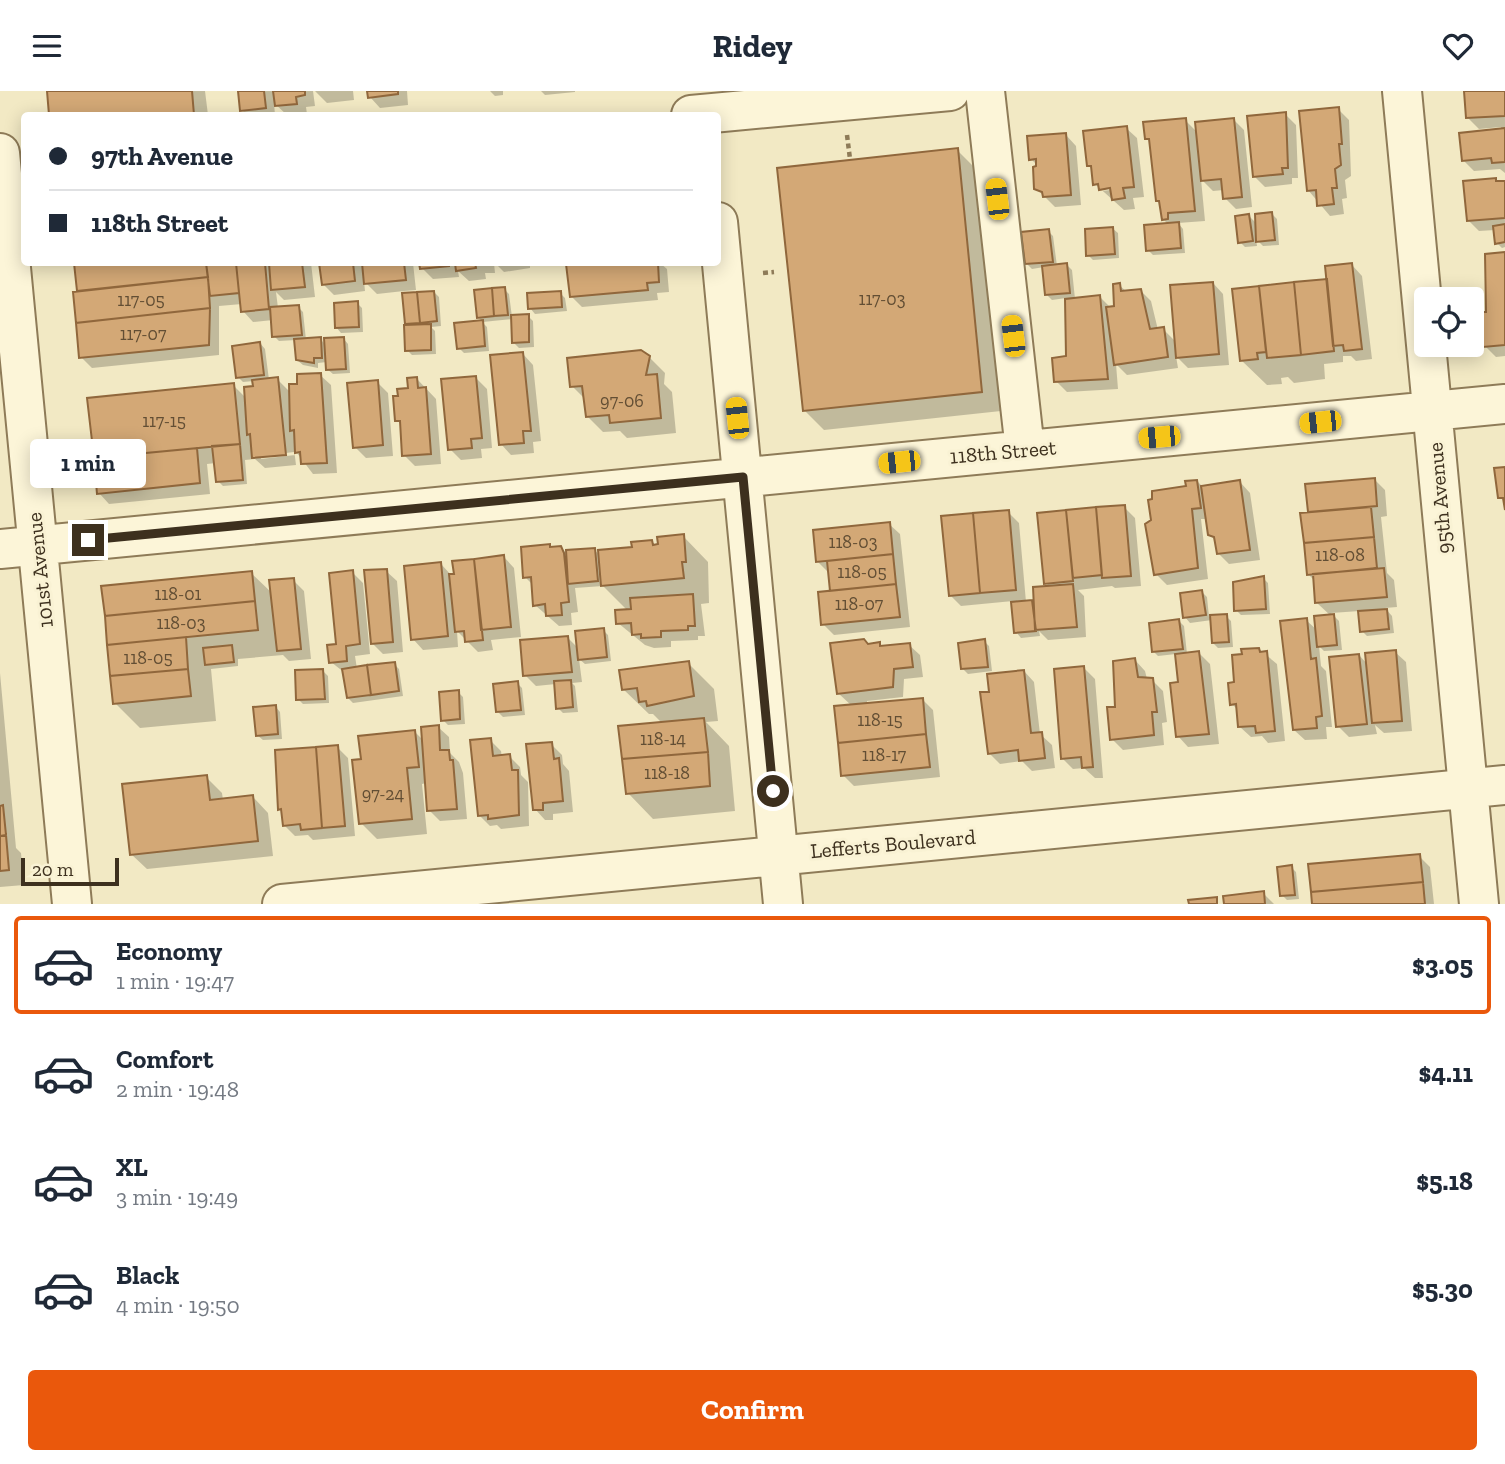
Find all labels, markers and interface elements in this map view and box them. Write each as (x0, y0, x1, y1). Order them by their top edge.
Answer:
icon: menu (28, 27, 66, 65)
text: Ridey (712, 27, 793, 65)
icon: heart (1439, 27, 1477, 65)
text: 97th Avenue (91, 140, 233, 172)
car (985, 177, 1010, 221)
text: 118th Street (91, 207, 228, 239)
map controls (1414, 287, 1484, 357)
button: locate (1414, 287, 1484, 357)
house number: 117-03 (858, 288, 906, 310)
house number: 117-05 (117, 289, 165, 311)
car (1001, 314, 1026, 358)
house number: 117-07 (120, 323, 167, 345)
house number: 97-06 (600, 390, 644, 412)
car (725, 396, 750, 440)
car (1299, 409, 1342, 435)
house number: 117-15 (142, 410, 186, 432)
car (1138, 425, 1181, 449)
street label: 118th Street (949, 434, 1058, 469)
callout: 1 min (30, 439, 146, 487)
street label: 95th Avenue (1422, 441, 1457, 555)
text: 1 min (61, 449, 115, 477)
car (878, 449, 921, 475)
street label: 101st Avenue (21, 511, 58, 629)
route end (72, 524, 104, 556)
house number: 118-03 (829, 531, 878, 553)
house number: 118-08 (1315, 544, 1365, 566)
house number: 118-05 (837, 561, 887, 583)
house number: 118-01 (154, 583, 202, 605)
house number: 118-07 (835, 593, 884, 615)
house number: 118-03 (157, 612, 206, 634)
house number: 118-05 (123, 647, 173, 669)
house number: 118-15 (857, 709, 903, 731)
house number: 118-14 (640, 728, 686, 750)
house number: 118-17 (862, 744, 907, 766)
house number: 118-18 (644, 762, 690, 784)
route start (757, 775, 789, 807)
house number: 97-24 (362, 783, 405, 805)
street label: Lefferts Boulevard (809, 824, 977, 863)
scale bar (21, 855, 119, 887)
text: 20 m (32, 858, 73, 881)
icon: car (32, 934, 95, 997)
text: Economy (116, 935, 222, 967)
text: $3.05 (1412, 949, 1473, 981)
text: 1 min · 19:47 (116, 967, 234, 995)
icon: car (32, 1042, 95, 1105)
text: Comfort (116, 1043, 213, 1075)
text: $4.11 (1418, 1057, 1473, 1089)
text: 2 min · 19:48 (116, 1075, 239, 1103)
icon: car (32, 1150, 95, 1213)
text: XL (116, 1151, 148, 1183)
text: $5.18 (1416, 1165, 1473, 1197)
text: 3 min · 19:49 (116, 1183, 238, 1211)
icon: car (32, 1258, 95, 1321)
text: Black (116, 1259, 179, 1291)
text: $5.30 (1412, 1273, 1473, 1305)
text: 4 min · 19:50 (116, 1291, 240, 1319)
button: Confirm (28, 1370, 1477, 1450)

